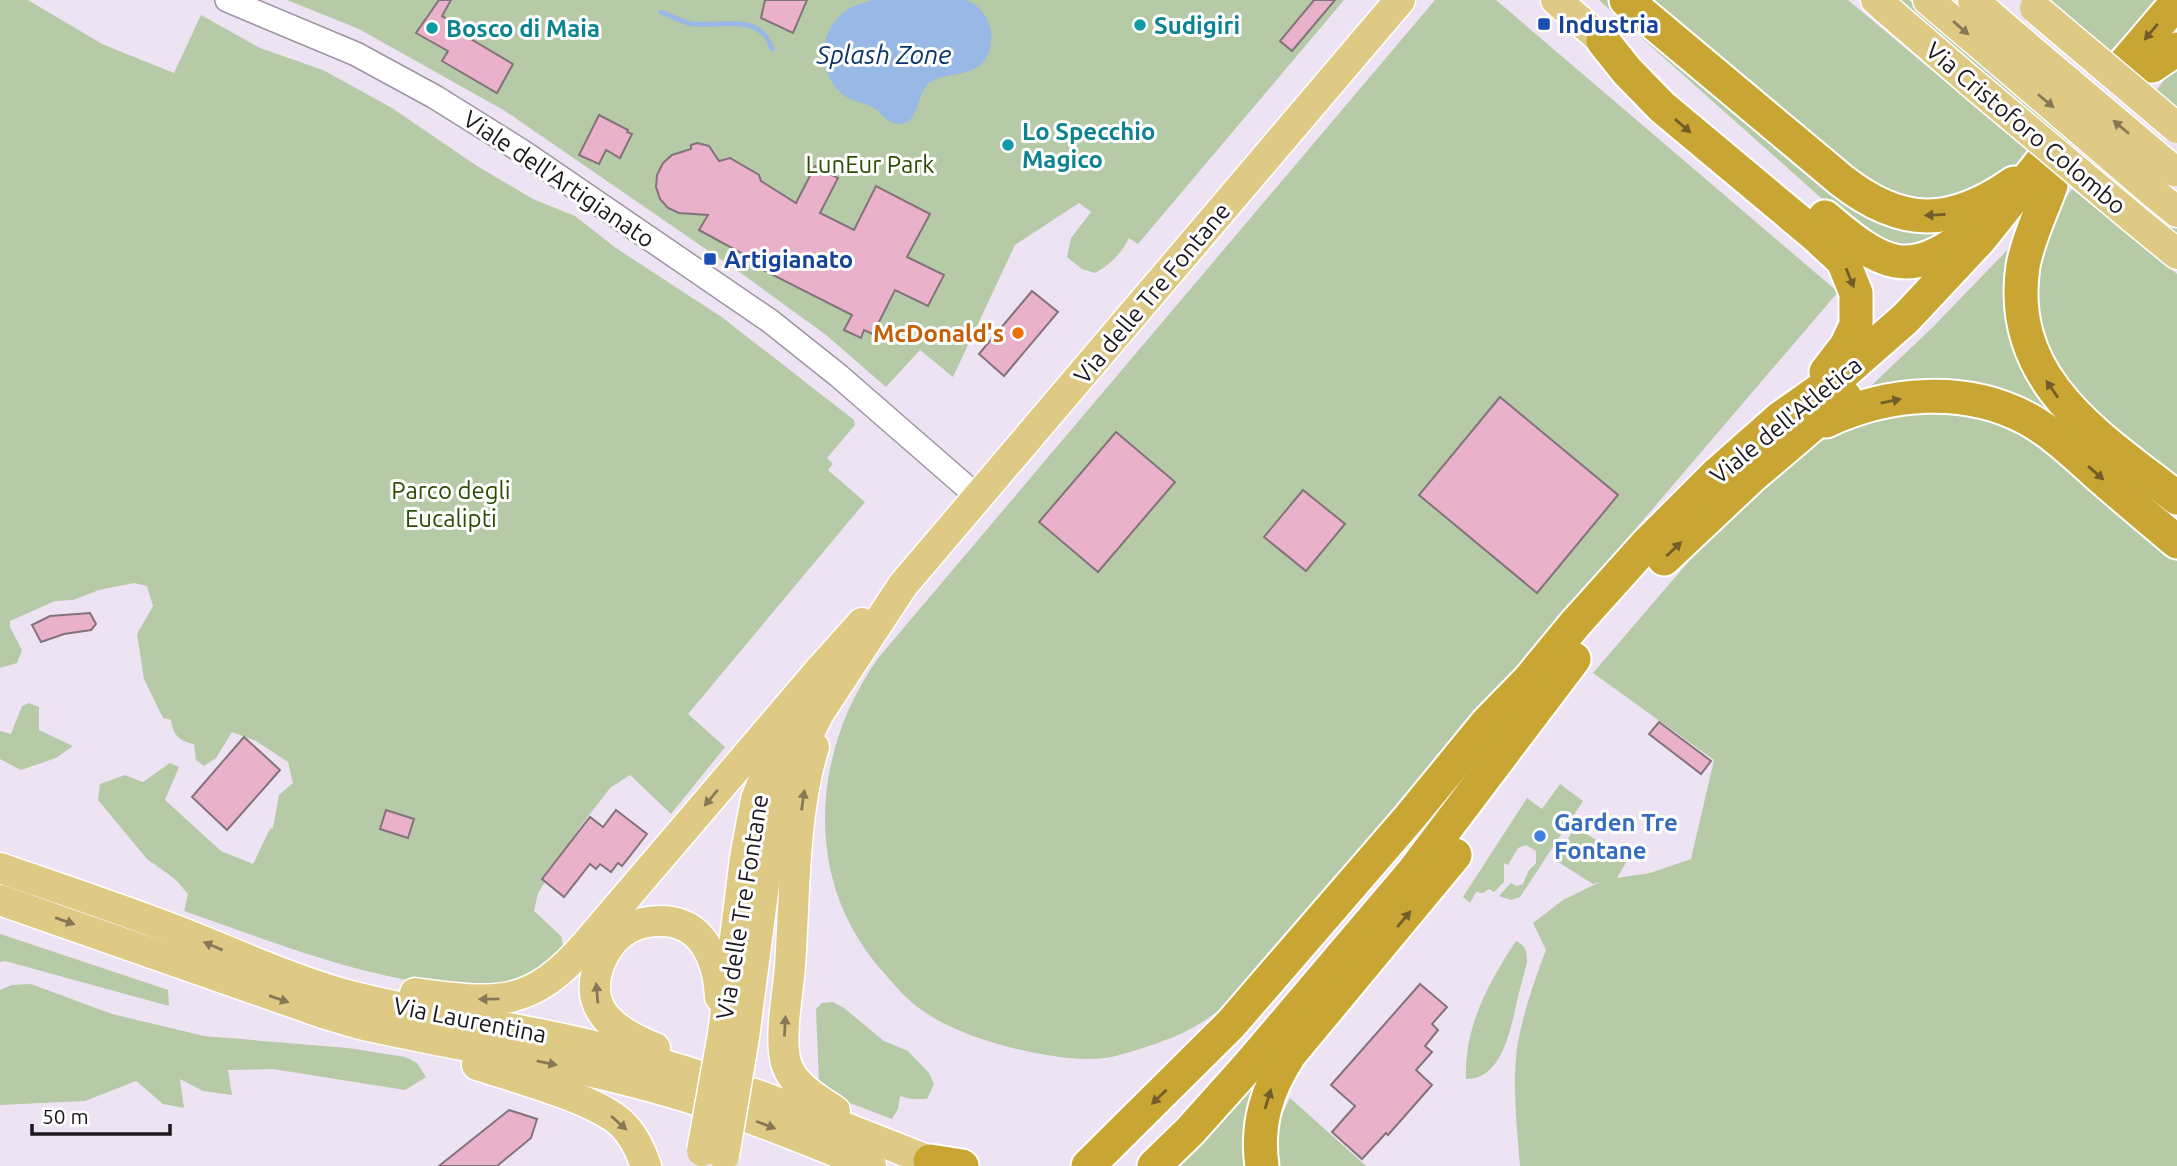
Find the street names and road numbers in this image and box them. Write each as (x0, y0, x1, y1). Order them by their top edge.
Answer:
street label: Via Cristoforo Colombo (1921, 36, 2131, 220)
street label: Viale dell'Artigianato (458, 105, 660, 253)
street label: Via delle Tre Fontane (1068, 197, 1236, 389)
street label: Viale dell'Atletica (1705, 351, 1867, 489)
street label: Via delle Tre Fontane (711, 792, 773, 1022)
street label: Via Laurentina (391, 992, 549, 1048)

